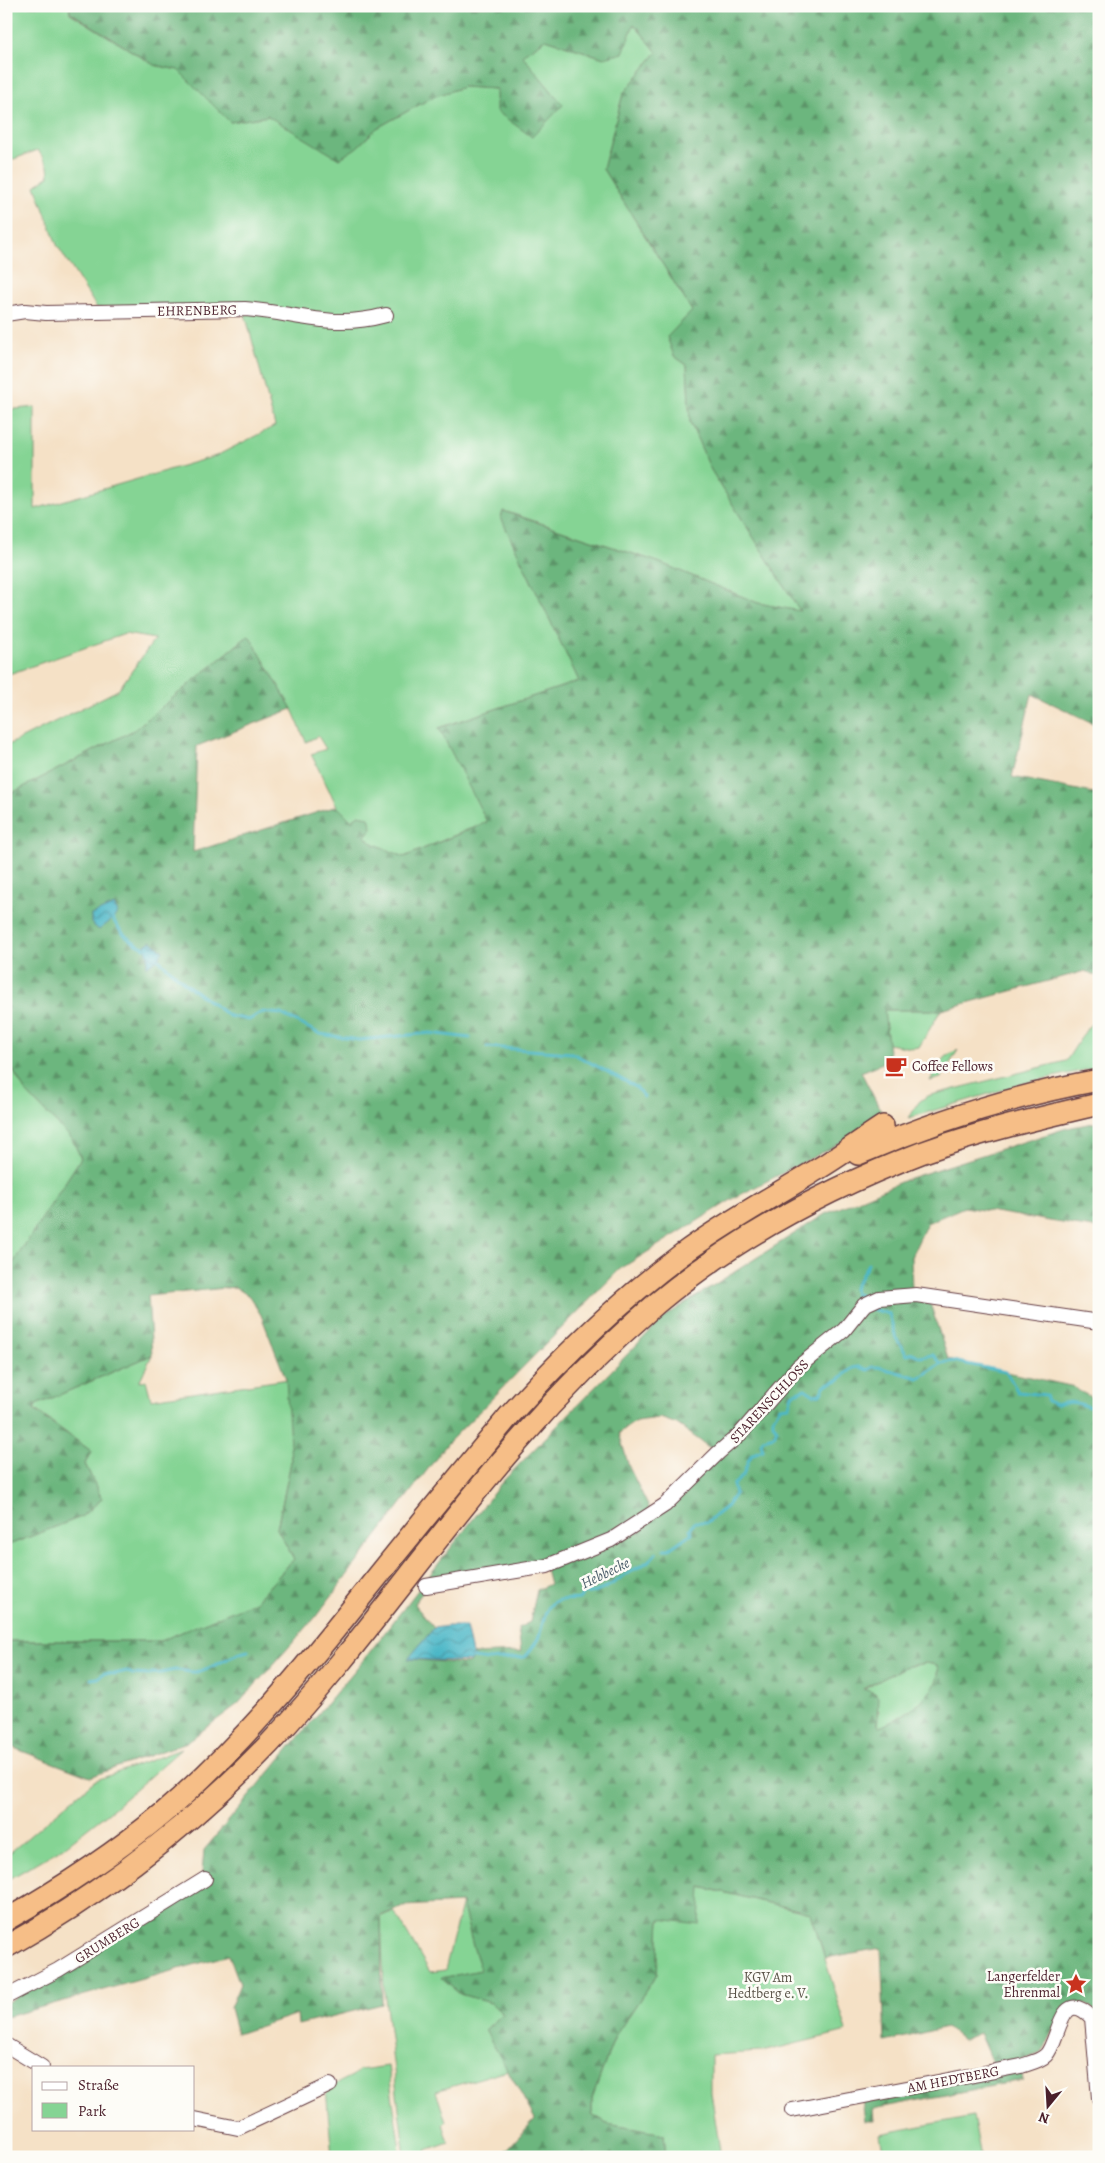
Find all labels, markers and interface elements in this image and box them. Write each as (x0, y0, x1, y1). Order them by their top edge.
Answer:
street label: EHRENBERG (157, 300, 237, 321)
cafe icon: Coffee Fellows (883, 1053, 909, 1079)
place label: Coffee Fellows (912, 1057, 993, 1076)
street label: STARENSCHLOSS (726, 1355, 813, 1447)
water label: Hebbecke (577, 1552, 633, 1593)
street label: GRUMBERG (71, 1913, 143, 1968)
place label: Langerfelder Ehrenmal (987, 1967, 1061, 2002)
park label: KGV Am Hedtberg e. V. (727, 1968, 809, 2003)
place icon: Langerfelder Ehrenmal (1063, 1971, 1089, 1997)
street label: AM HEDTBERG (904, 2061, 1001, 2098)
legend (32, 2066, 195, 2130)
text: Straße (78, 2075, 119, 2095)
north arrow (1022, 2080, 1072, 2130)
text: Park (78, 2101, 107, 2121)
text: N (1036, 2107, 1052, 2128)

